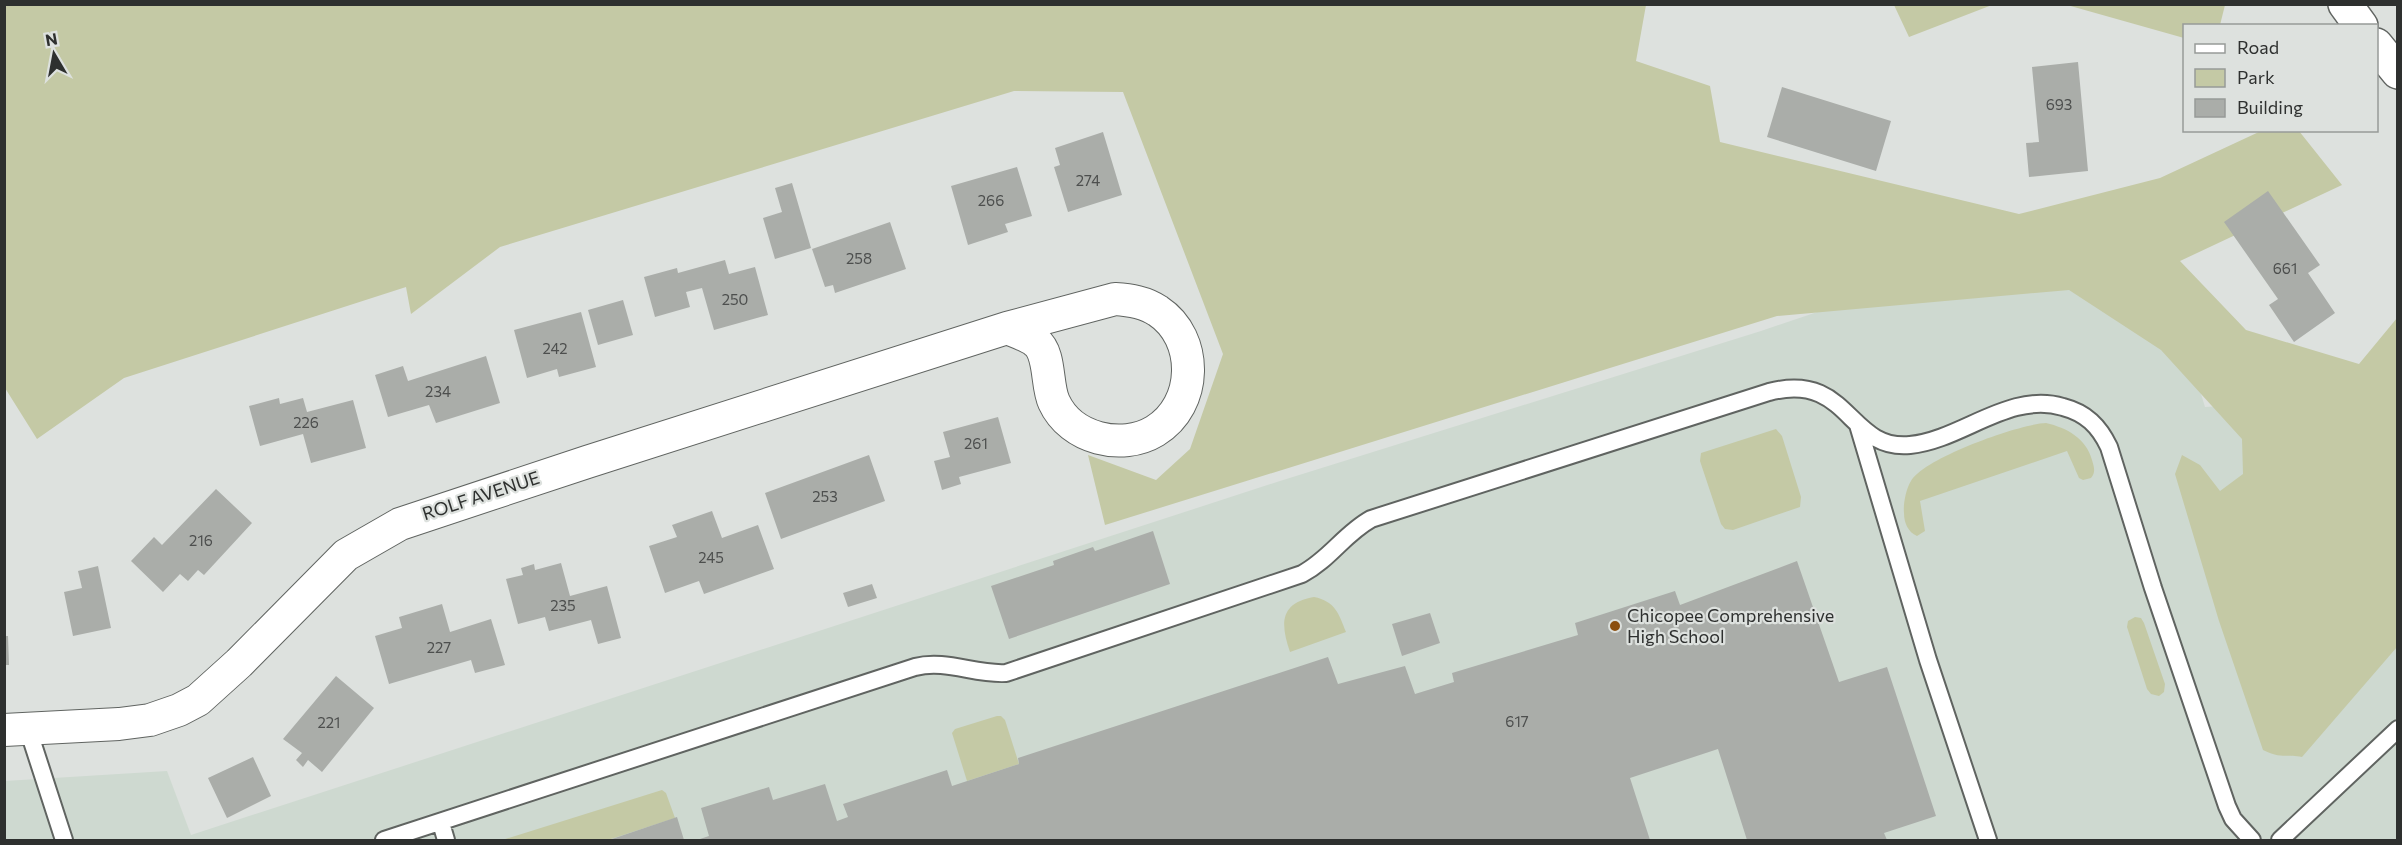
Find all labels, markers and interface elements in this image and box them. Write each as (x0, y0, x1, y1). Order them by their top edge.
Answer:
north arrow (24, 24, 84, 84)
legend (2183, 24, 2378, 132)
text: N (44, 28, 59, 49)
text: Road (2237, 36, 2279, 58)
text: Park (2237, 66, 2275, 88)
house number: 693 (2046, 95, 2072, 113)
text: Building (2237, 96, 2303, 118)
house number: 274 (1076, 171, 1100, 189)
house number: 266 (978, 191, 1004, 209)
house number: 258 (846, 249, 872, 267)
house number: 661 (2273, 259, 2297, 277)
house number: 250 (722, 290, 748, 308)
house number: 242 (542, 339, 568, 357)
house number: 234 (425, 382, 451, 400)
house number: 226 (293, 413, 319, 431)
house number: 261 (964, 434, 988, 452)
street label: ROLF AVENUE (419, 466, 542, 524)
house number: 253 (812, 487, 838, 505)
house number: 216 (189, 531, 213, 549)
house number: 245 (698, 548, 724, 566)
house number: 235 (550, 596, 576, 614)
place label: Chicopee Comprehensive High School (1627, 604, 1834, 647)
marker: Chicopee Comprehensive High School (1608, 619, 1622, 633)
house number: 227 (427, 638, 451, 656)
house number: 617 (1505, 712, 1529, 730)
house number: 221 (317, 713, 341, 731)

